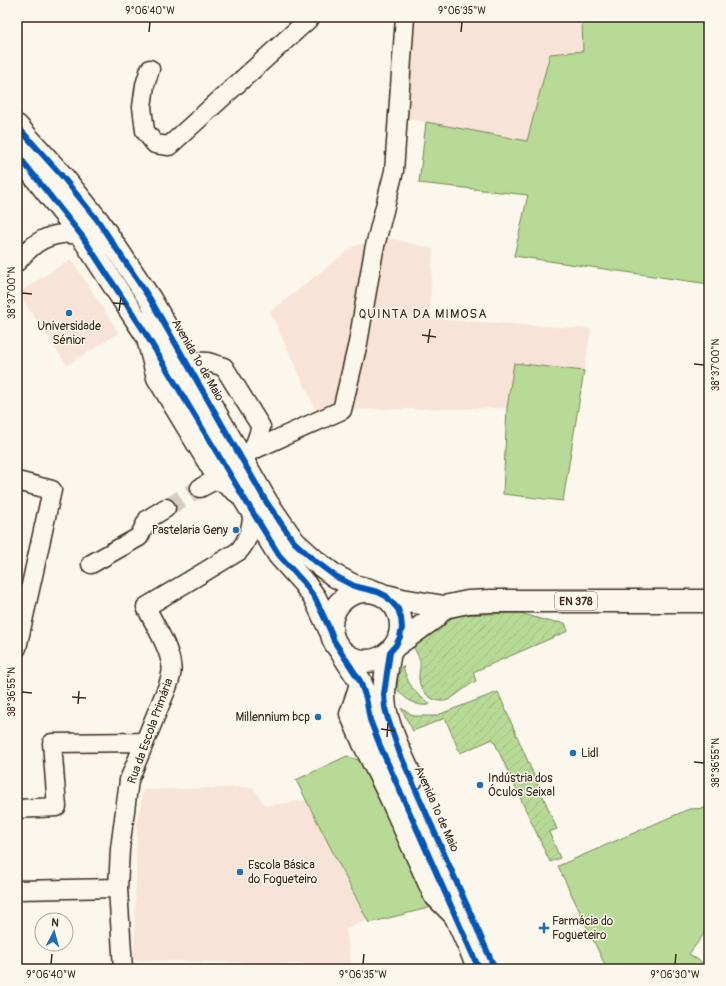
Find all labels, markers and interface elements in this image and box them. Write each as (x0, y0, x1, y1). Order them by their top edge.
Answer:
text: 9°06'40"W (125, 5, 175, 17)
text: 9°06'35"W (438, 5, 486, 17)
text: 38°37'00"N (6, 267, 18, 319)
district label: QUINTA DA MIMOSA (358, 306, 488, 322)
marker: Universidade Sénior (64, 308, 74, 318)
street label: Avenida 1º de Maio (168, 317, 227, 404)
place label: Universidade Sénior (37, 319, 101, 348)
text: 38°37'00"N (710, 339, 722, 391)
place label: Pastelaria Geny (152, 523, 228, 538)
marker: Pastelaria Geny (231, 525, 241, 535)
road number: EN 378 (555, 592, 597, 610)
text: 38°36'55"N (6, 667, 18, 717)
street label: Rua da Escola Primária (124, 676, 177, 786)
place label: Millennium bcp (236, 710, 310, 725)
marker: Millennium bcp (313, 712, 323, 722)
text: 38°36'55"N (710, 738, 722, 788)
place label: Lidl (581, 746, 599, 761)
marker: Lidl (568, 748, 578, 758)
street label: Avenida 1º de Maio (411, 764, 462, 855)
place label: Indústria dos Óculos Seixal (488, 771, 555, 800)
marker: Indústria dos Óculos Seixal (475, 780, 485, 790)
place label: Escola Básica do Fogueteiro (248, 858, 318, 887)
marker: Escola Básica do Fogueteiro (235, 867, 245, 877)
north arrow (34, 912, 74, 952)
place label: Farmácia do Fogueteiro (552, 914, 614, 943)
text: N (51, 916, 60, 929)
marker: Farmácia do Fogueteiro (539, 923, 549, 933)
text: 9°06'40"W (26, 969, 76, 981)
text: 9°06'35"W (339, 969, 387, 981)
text: 9°06'30"W (650, 969, 700, 981)

